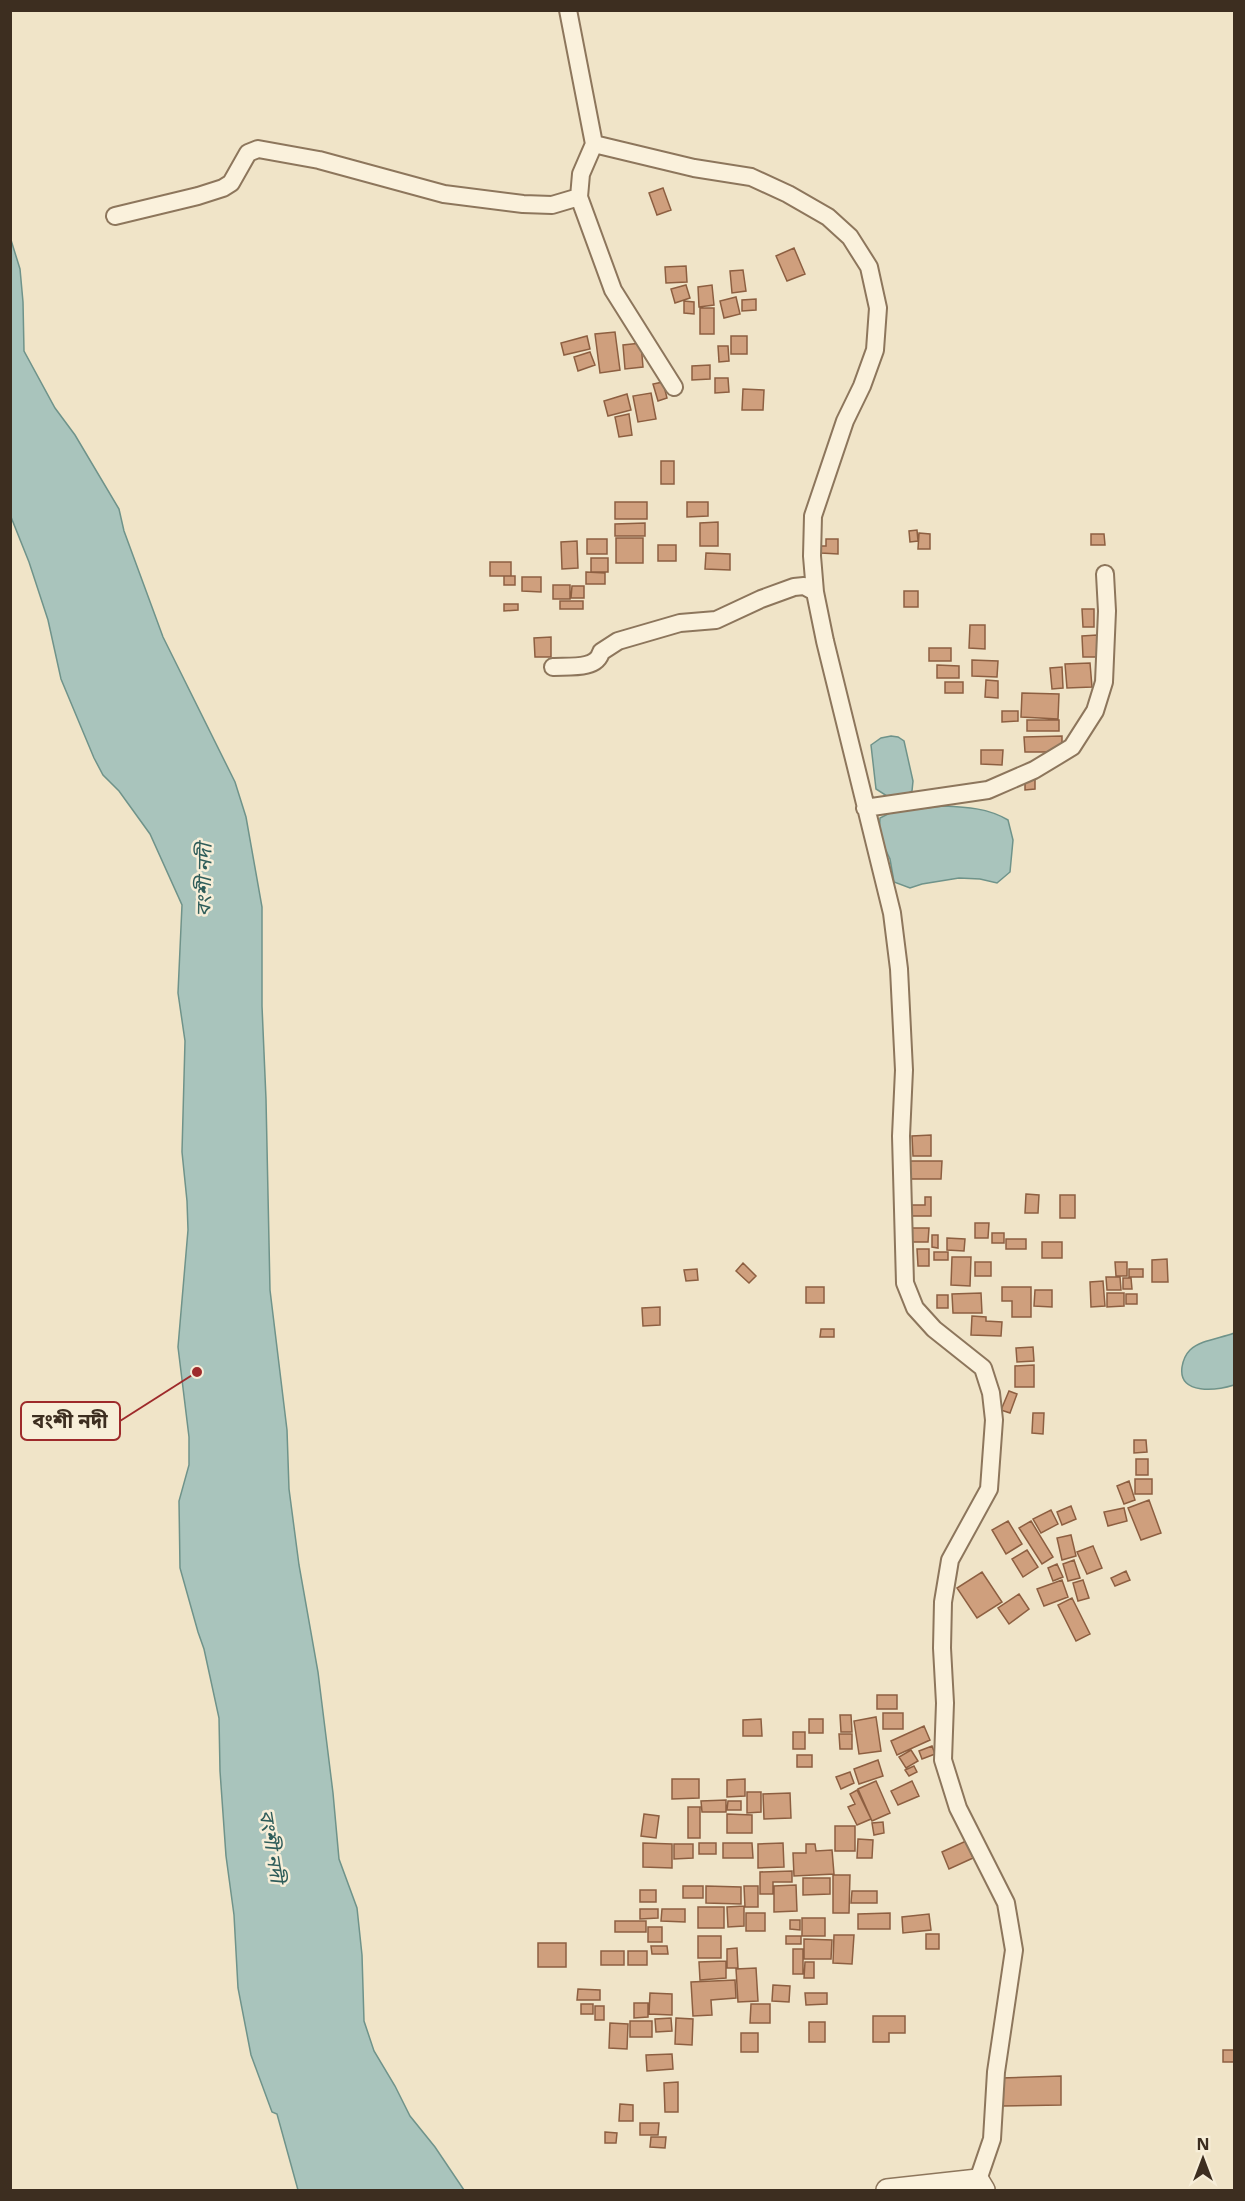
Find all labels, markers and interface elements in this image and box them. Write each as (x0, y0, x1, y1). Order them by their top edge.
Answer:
water label: বংশী নদী (191, 840, 220, 917)
callout: বংশী নদী (21, 1402, 120, 1440)
text: বংশী নদী (31, 1409, 108, 1436)
water label: বংশী নদী (251, 1808, 290, 1888)
north arrow (1173, 2129, 1233, 2189)
text: N (1197, 2135, 1209, 2157)

